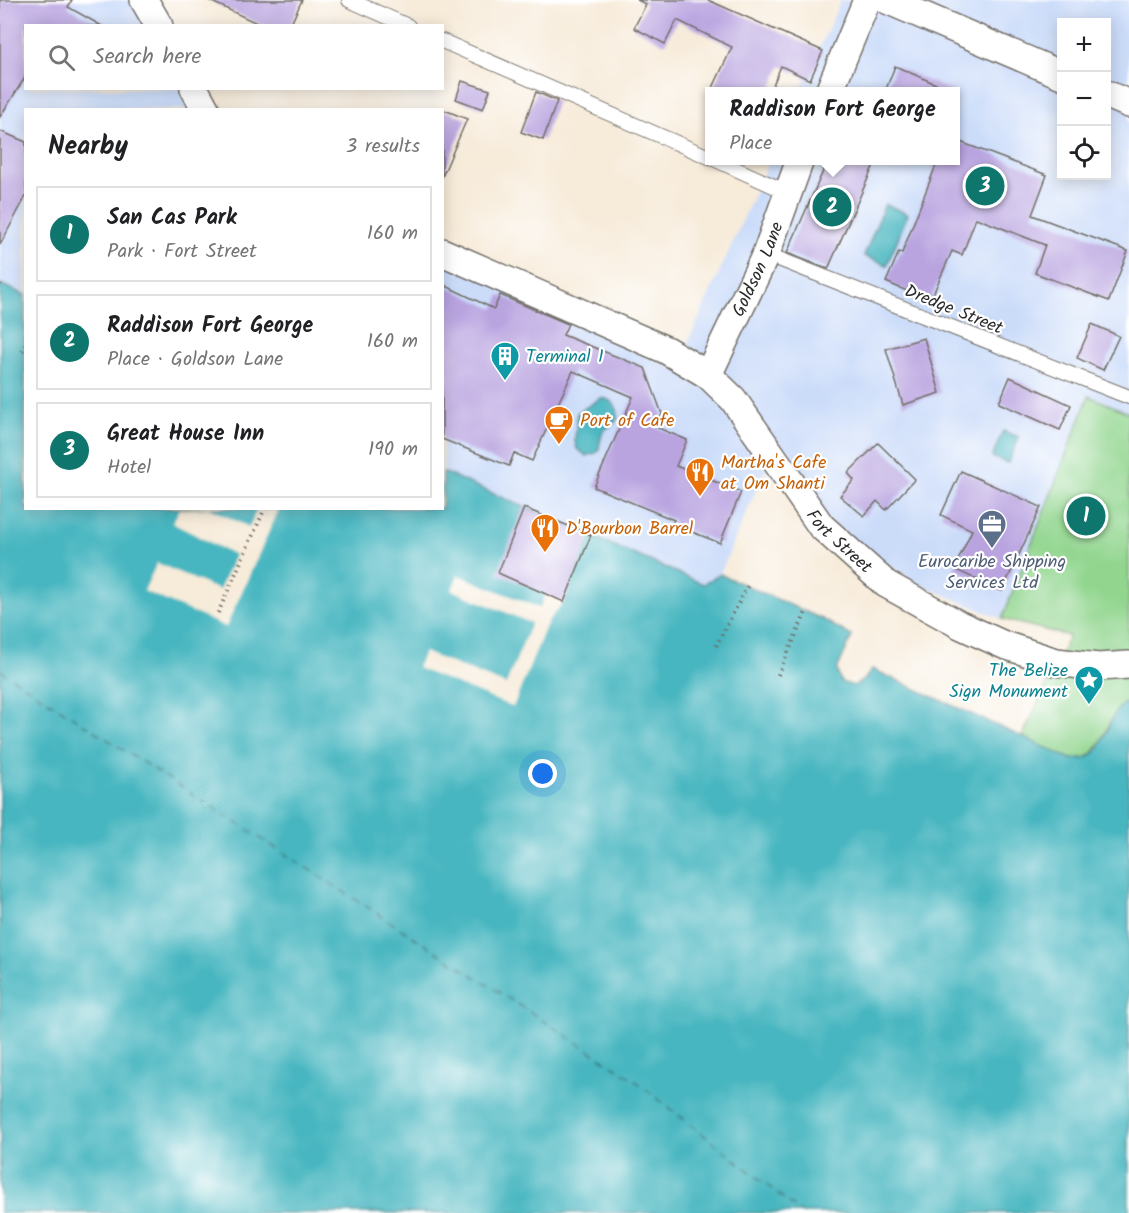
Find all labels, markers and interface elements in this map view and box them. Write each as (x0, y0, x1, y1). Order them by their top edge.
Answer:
map controls (1057, 18, 1111, 180)
button: + (1057, 18, 1111, 72)
search box (24, 24, 444, 90)
text: Search here (93, 40, 201, 75)
icon: search (45, 41, 78, 74)
button: − (1057, 72, 1111, 126)
popup (705, 87, 960, 165)
text: Raddison Fort George (729, 93, 936, 128)
text: Nearby (48, 126, 128, 168)
button: locate (1057, 126, 1111, 180)
text: Place (729, 128, 772, 160)
text: 3 results (346, 131, 420, 163)
pin: 3 (966, 164, 1004, 208)
pin: 2 (812, 184, 852, 230)
text: San Cas Park (107, 201, 237, 236)
text: 1 (66, 218, 73, 250)
text: 160 m (367, 218, 418, 250)
street label: Goldson Lane (725, 218, 792, 322)
text: Park · Fort Street (107, 236, 257, 268)
street label: Dredge Street (900, 277, 1008, 344)
text: Raddison Fort George (107, 309, 313, 344)
text: 2 (64, 326, 75, 358)
text: 160 m (367, 326, 418, 358)
building icon: Terminal 1 (489, 340, 521, 382)
place label: Terminal 1 (526, 343, 604, 372)
text: Place · Goldson Lane (107, 344, 283, 376)
cafe icon: Port of Cafe (543, 404, 575, 446)
place label: Port of Cafe (580, 407, 674, 436)
text: Great House Inn (107, 417, 264, 452)
text: 3 (64, 434, 75, 466)
text: 190 m (368, 434, 418, 466)
place label: Martha's Cafe at Om Shanti (721, 449, 826, 499)
text: Hotel (107, 452, 151, 484)
restaurant icon: Martha's Cafe at Om Shanti (684, 456, 716, 498)
pin: 1 (1066, 494, 1106, 538)
street label: Fort Street (797, 504, 879, 582)
office icon: Eurocaribe Shipping Services Ltd (976, 508, 1008, 550)
restaurant icon: D'Bourbon Barrel (529, 512, 561, 554)
place label: D'Bourbon Barrel (566, 515, 694, 544)
place label: Eurocaribe Shipping Services Ltd (918, 548, 1066, 598)
place label: The Belize Sign Monument (949, 657, 1069, 707)
place icon: The Belize Sign Monument (1073, 664, 1105, 706)
your location (528, 759, 557, 788)

